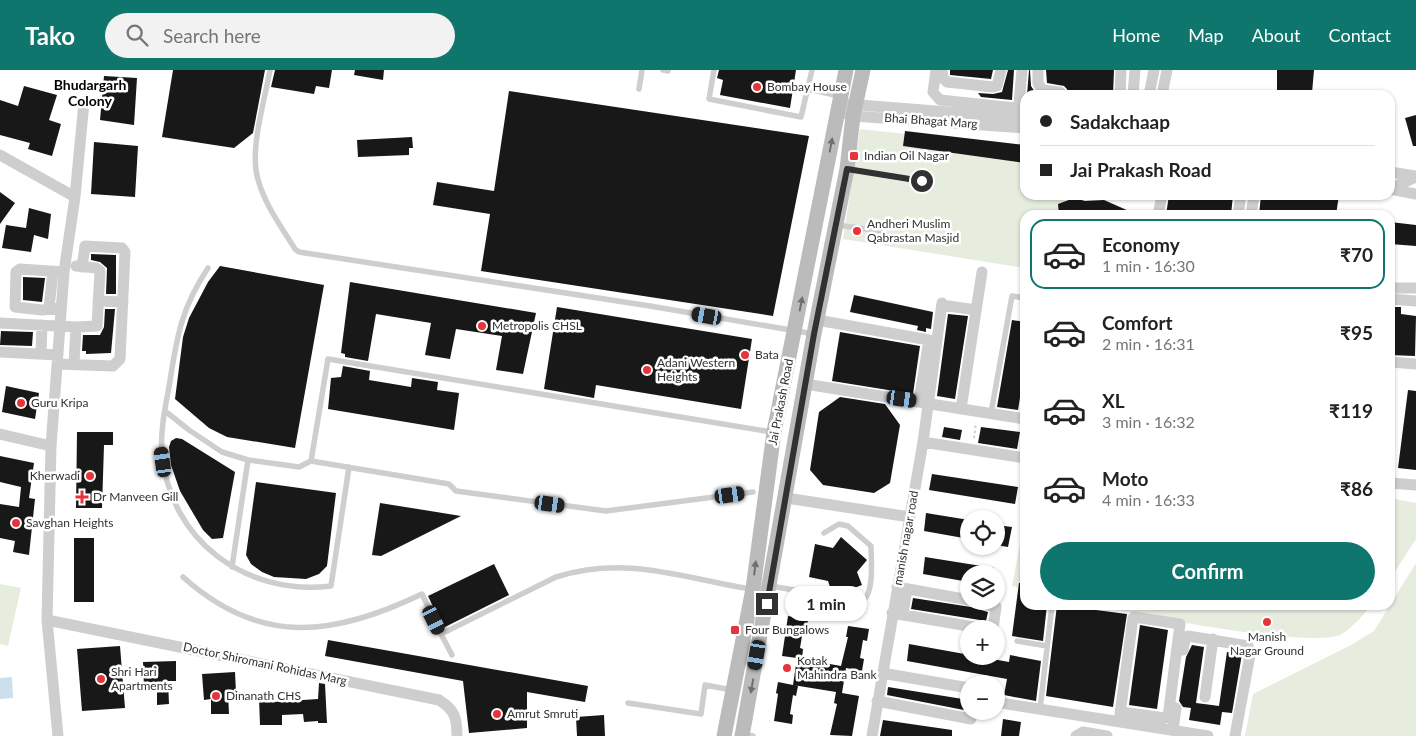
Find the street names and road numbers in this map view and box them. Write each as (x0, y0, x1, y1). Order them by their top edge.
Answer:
street label: Bhai Bhagat Marg (884, 110, 978, 131)
street label: Jai Prakash Road (765, 357, 796, 446)
street label: manish nagar road (890, 489, 921, 587)
street label: Doctor Shiromani Rohidas Marg (182, 639, 348, 688)

